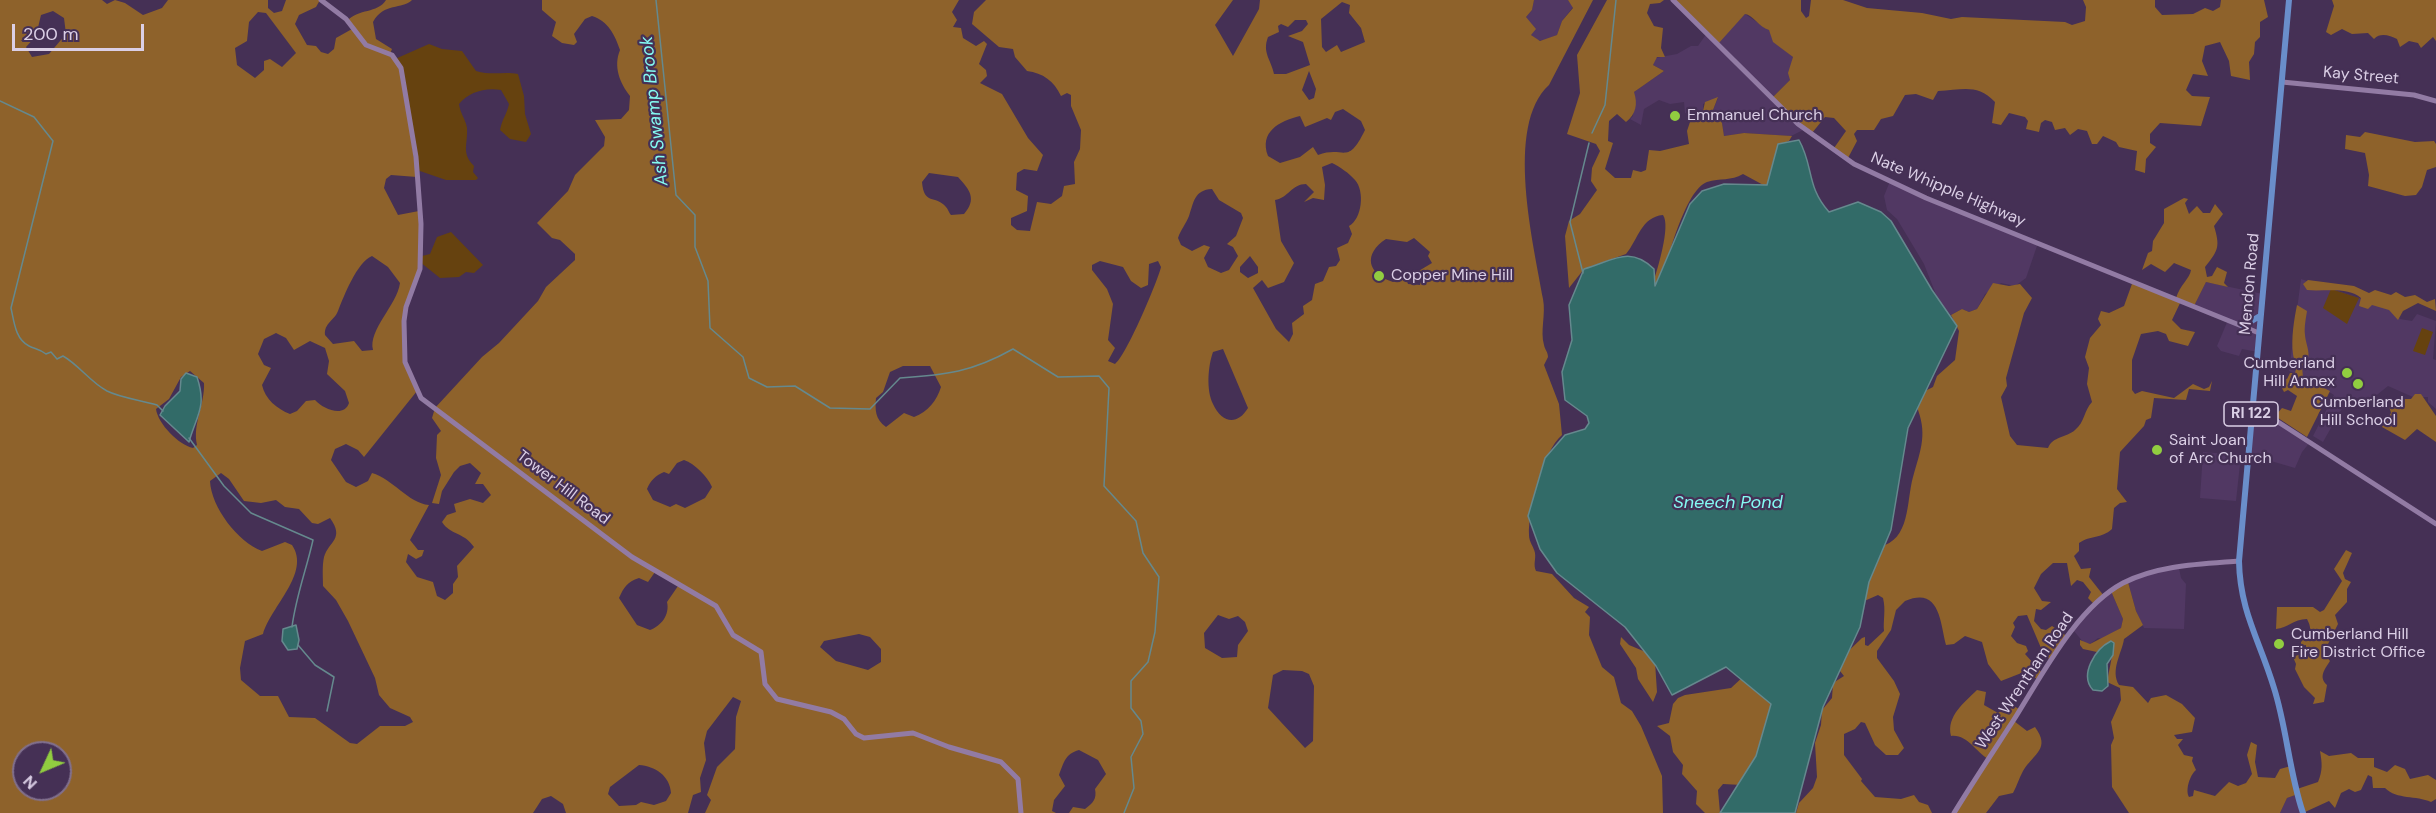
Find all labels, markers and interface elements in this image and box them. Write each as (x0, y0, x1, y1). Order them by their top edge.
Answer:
scale bar (15, 12, 147, 50)
text: 200 m (23, 22, 79, 46)
water label: Ash Swamp Brook (636, 35, 674, 187)
street label: Kay Street (2322, 63, 2400, 89)
place label: Emmanuel Church (1687, 106, 1822, 126)
marker: Emmanuel Church (1668, 109, 1682, 123)
street label: Nate Whipple Highway (1868, 149, 2028, 231)
street label: Mendon Road (2236, 232, 2264, 336)
place label: Copper Mine Hill (1391, 266, 1513, 286)
marker: Copper Mine Hill (1372, 269, 1386, 283)
place label: Cumberland Hill Annex (2244, 354, 2335, 392)
marker: Cumberland Hill Annex (2340, 366, 2354, 380)
marker: Cumberland Hill School (2351, 377, 2365, 391)
place label: Cumberland Hill School (2312, 393, 2404, 431)
road number: RI 122 (2224, 402, 2278, 426)
place label: Saint Joan of Arc Church (2169, 431, 2272, 469)
marker: Saint Joan of Arc Church (2150, 443, 2164, 457)
street label: Tower Hill Road (513, 447, 613, 529)
water label: Sneech Pond (1673, 492, 1783, 514)
street label: West Wrentham Road (1972, 609, 2078, 753)
place label: Cumberland Hill Fire District Office (2291, 625, 2425, 663)
marker: Cumberland Hill Fire District Office (2272, 637, 2286, 651)
north arrow (12, 741, 72, 801)
text: N (19, 771, 42, 794)

